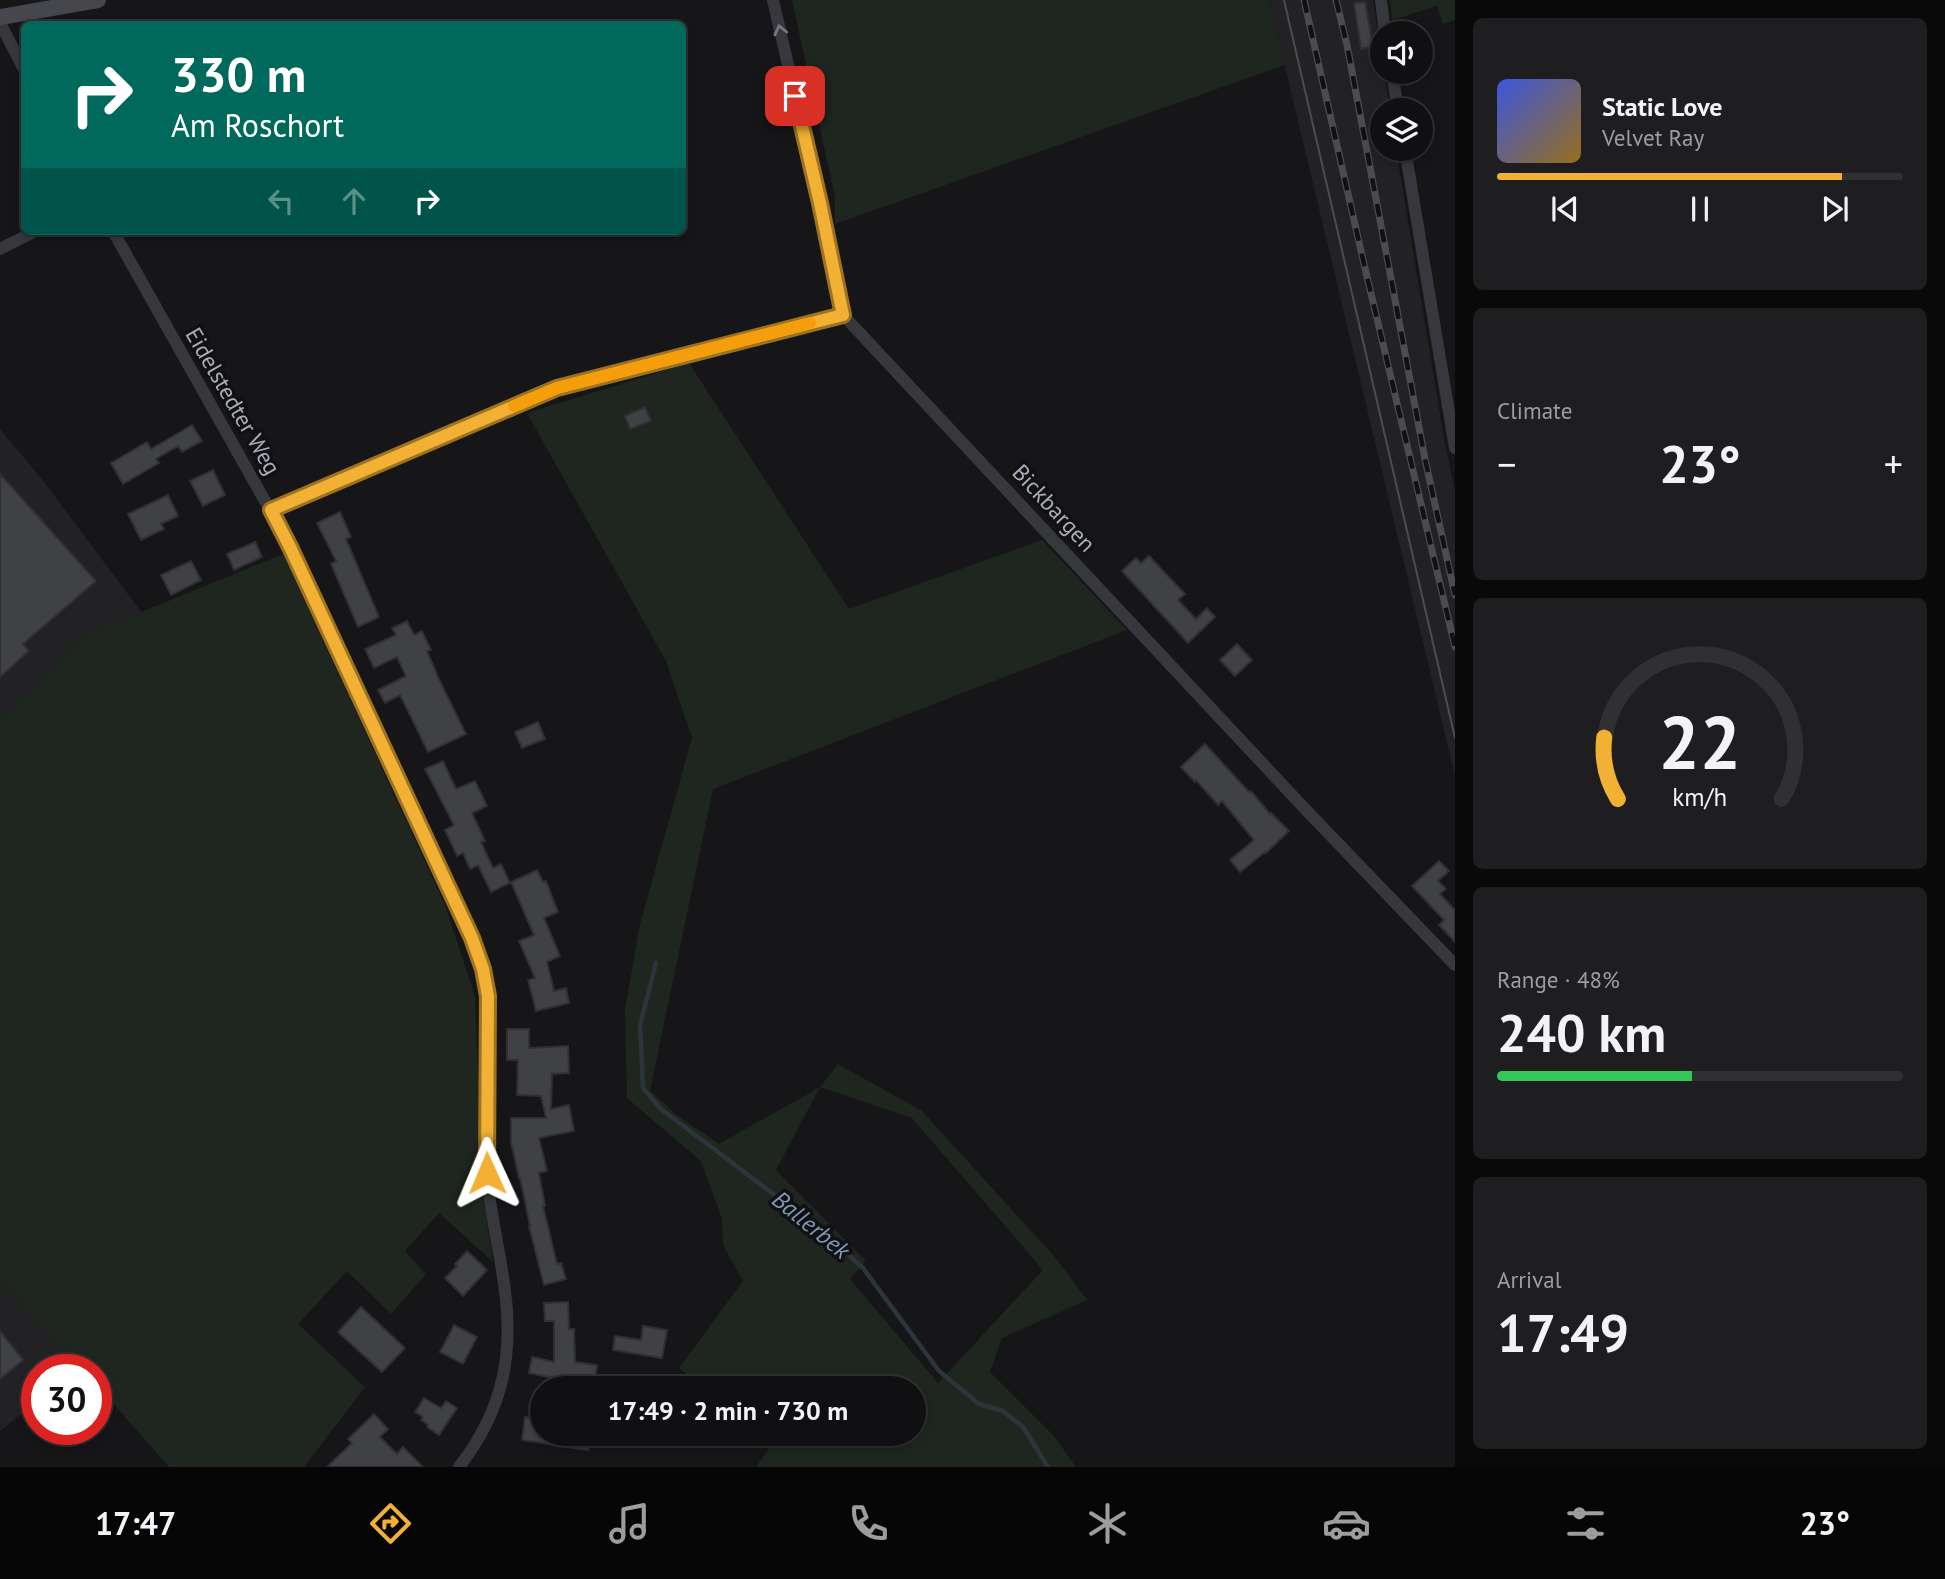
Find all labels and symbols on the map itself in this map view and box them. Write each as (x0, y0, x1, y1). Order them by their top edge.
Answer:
one-way arrow (773, 24, 788, 36)
pin (765, 66, 825, 126)
street label: Eidelstedter Weg (180, 322, 287, 480)
street label: Bickbargen (1007, 458, 1102, 558)
position arrow (450, 1136, 524, 1210)
water label: Ballerbek (766, 1184, 858, 1266)
speed limit sign: 30 (21, 1354, 112, 1445)

